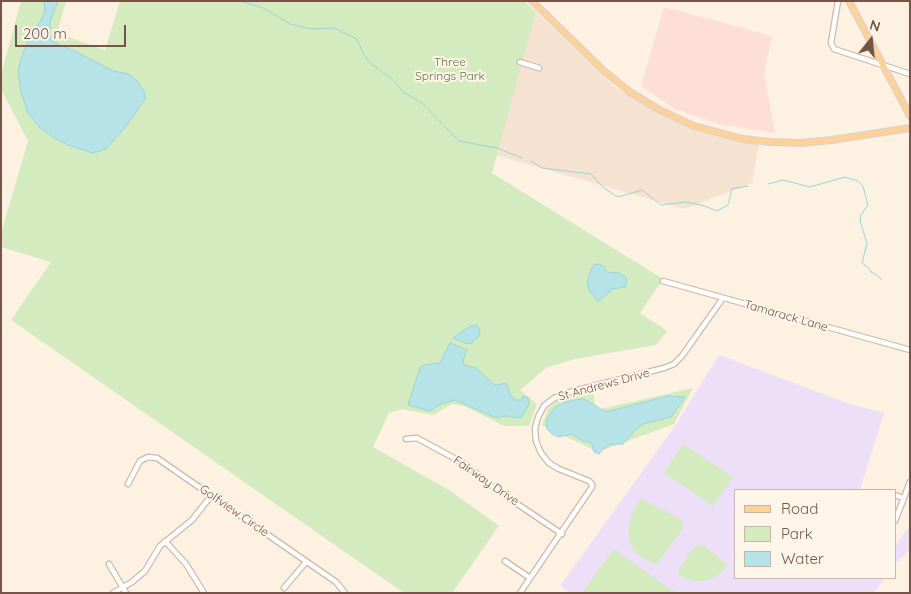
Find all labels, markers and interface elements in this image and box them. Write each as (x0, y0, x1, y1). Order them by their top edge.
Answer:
scale bar (18, 15, 129, 47)
north arrow (846, 15, 896, 65)
text: N (868, 16, 883, 36)
text: 200 m (23, 24, 67, 43)
park label: Three Springs Park (415, 55, 485, 83)
street label: Tamarack Lane (742, 297, 830, 335)
street label: St Andrews Drive (557, 366, 651, 404)
street label: Fairway Drive (450, 453, 522, 509)
street label: Golfview Circle (197, 482, 271, 540)
legend (734, 489, 896, 579)
text: Road (781, 499, 818, 518)
text: Park (781, 524, 813, 543)
text: Water (781, 549, 824, 568)

